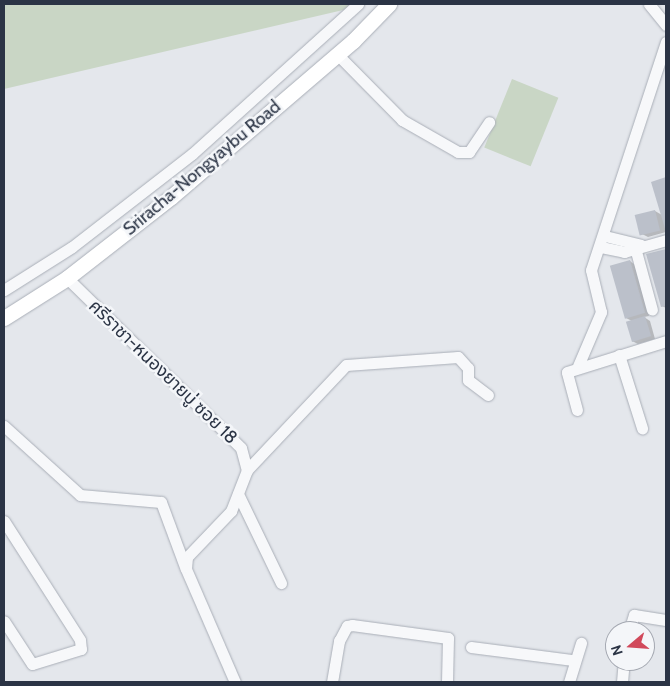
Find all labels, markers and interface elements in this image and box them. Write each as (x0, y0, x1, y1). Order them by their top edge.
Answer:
street label: Sriracha-Nongyaybu Road (119, 96, 285, 240)
street label: ศรีราชา-หนองยายบู่ ซอย 18 (84, 295, 242, 449)
north arrow (605, 621, 655, 671)
text: N (607, 643, 627, 658)

